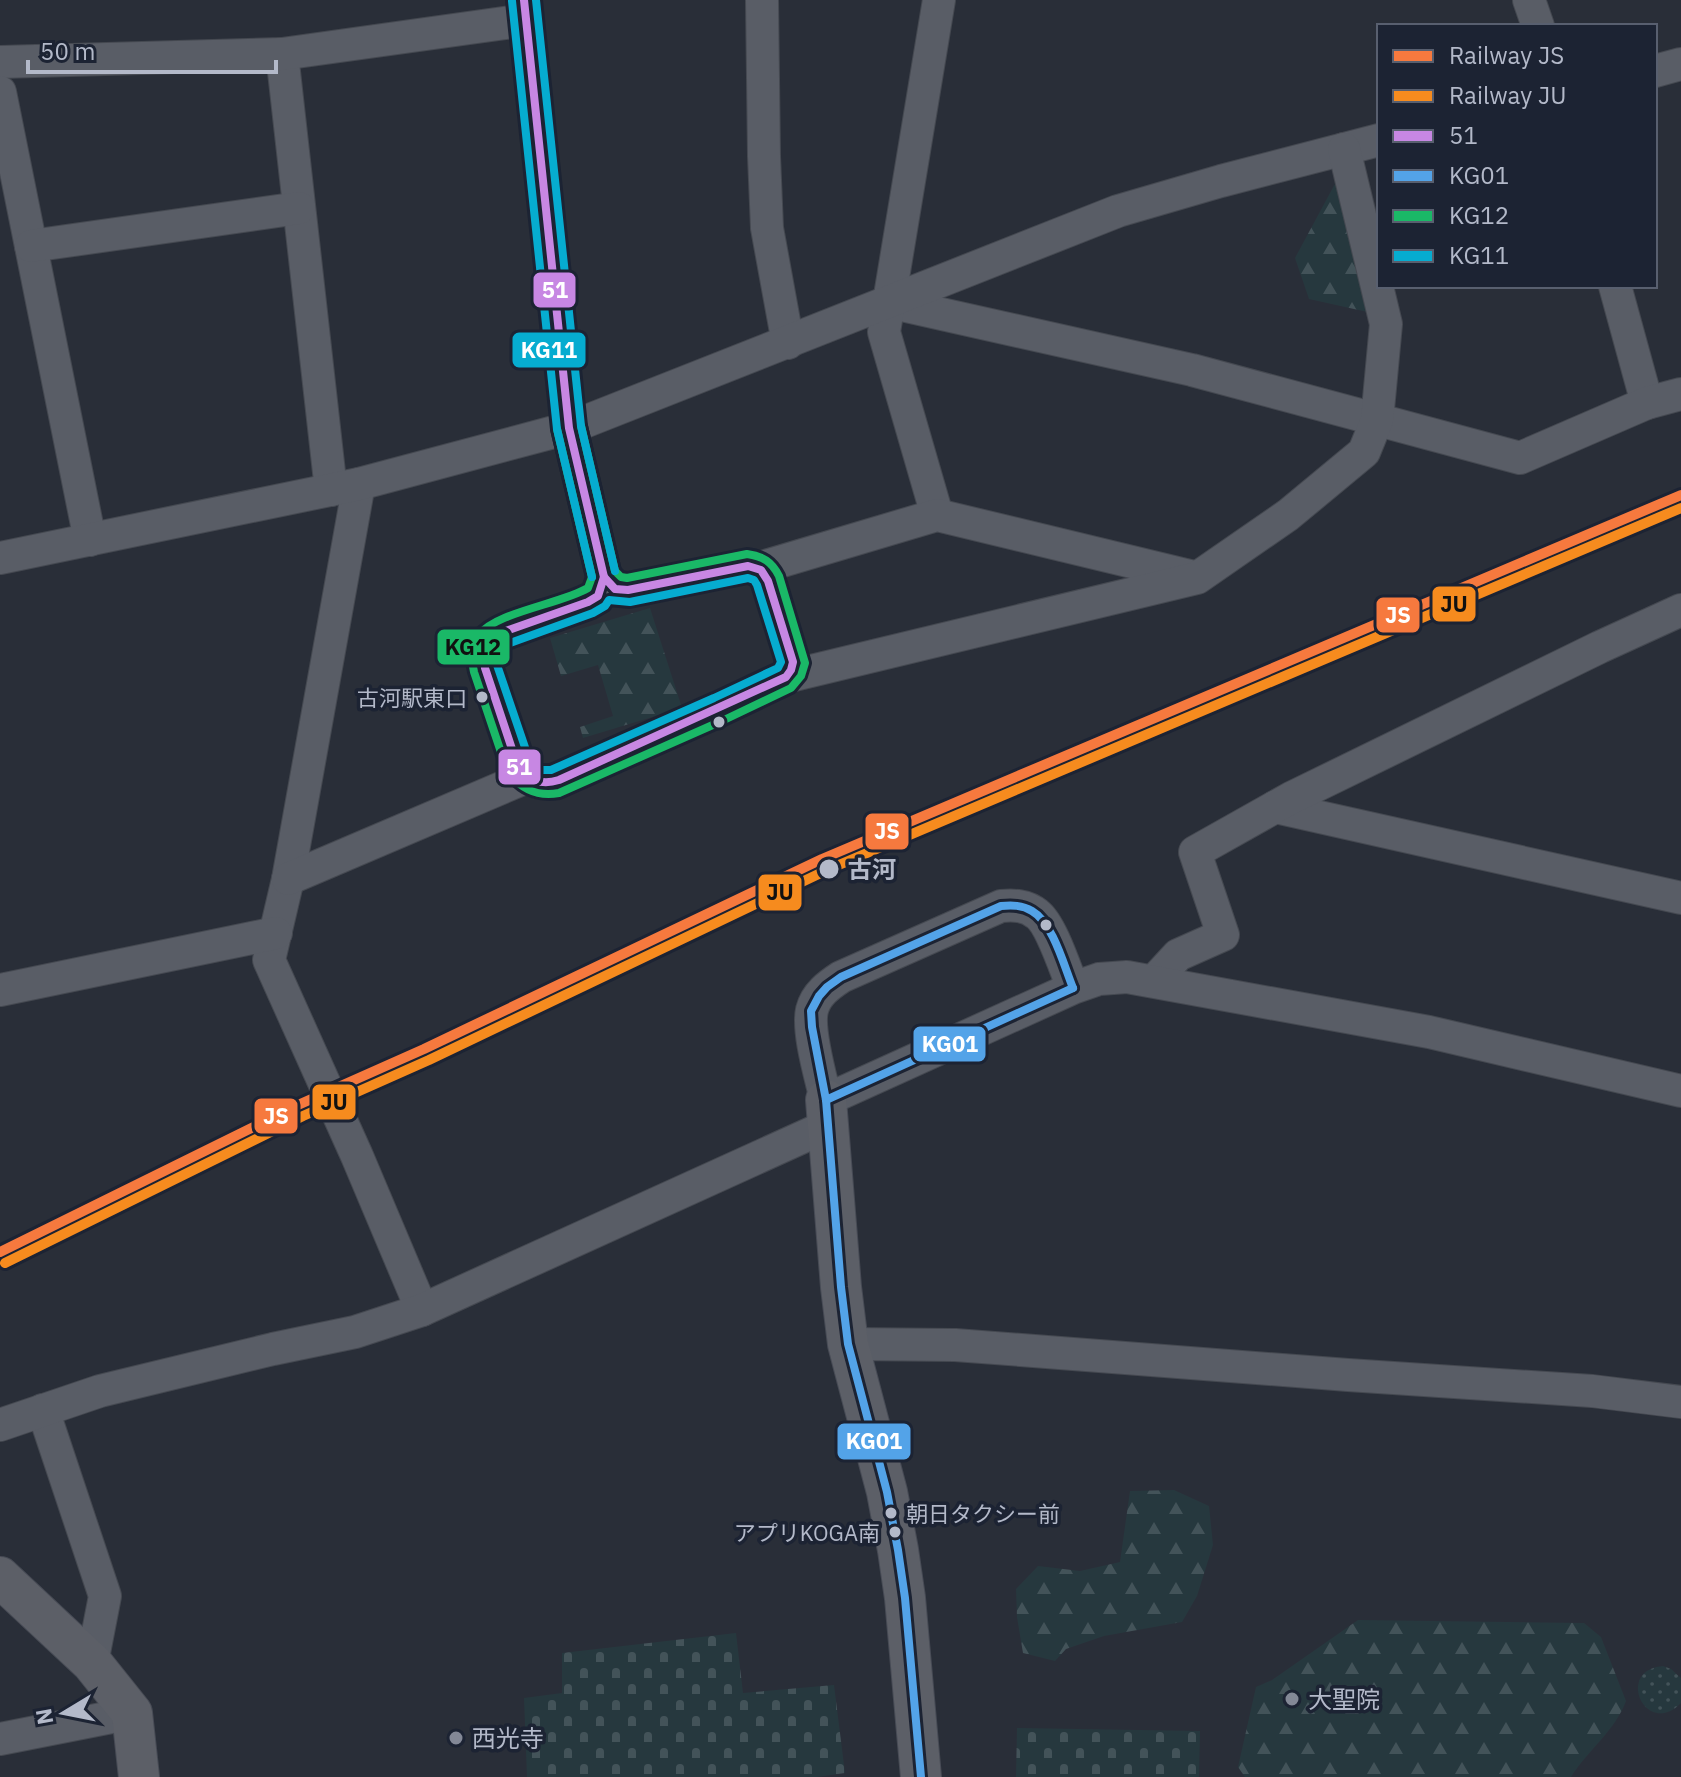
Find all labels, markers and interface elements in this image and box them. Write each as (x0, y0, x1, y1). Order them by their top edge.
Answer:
scale bar (28, 24, 276, 74)
legend (1377, 24, 1657, 288)
text: 50 m (40, 35, 95, 67)
text: Railway JS (1449, 39, 1564, 71)
text: Railway JU (1449, 79, 1566, 111)
text: 51 (1449, 119, 1478, 151)
text: KG01 (1449, 159, 1509, 191)
text: KG12 (1449, 199, 1509, 231)
text: KG11 (1449, 239, 1509, 271)
line badge: 51 (532, 271, 577, 309)
text: 51 (542, 275, 568, 304)
line badge: KG11 (511, 331, 587, 369)
text: KG11 (521, 335, 577, 364)
line badge: JU (1431, 585, 1477, 623)
text: JU (1440, 589, 1468, 618)
line badge: JS (1375, 596, 1421, 634)
text: JS (1385, 600, 1411, 629)
line badge: KG12 (436, 628, 511, 666)
text: KG12 (445, 632, 501, 661)
place label: 古河駅東口 (357, 683, 467, 712)
marker: 古河駅東口 (474, 689, 490, 705)
unlabelled marker (711, 714, 727, 730)
line badge: 51 (497, 748, 542, 786)
text: 51 (506, 752, 532, 781)
line badge: JS (864, 812, 910, 851)
text: JS (874, 816, 900, 845)
place label: 古河 (848, 853, 896, 885)
marker: 古河 (817, 857, 841, 881)
line badge: JU (757, 873, 803, 912)
text: JU (766, 877, 794, 906)
unlabelled marker (1038, 917, 1054, 933)
line badge: KG01 (912, 1025, 987, 1063)
text: KG01 (922, 1029, 978, 1058)
line badge: JU (311, 1083, 357, 1121)
text: JU (320, 1087, 348, 1116)
line badge: JS (253, 1097, 299, 1135)
text: JS (263, 1101, 289, 1130)
line badge: KG01 (836, 1422, 912, 1461)
text: KG01 (846, 1426, 902, 1455)
place label: 朝日タクシー前 (906, 1499, 1060, 1528)
marker: 朝日タクシー前 (883, 1505, 899, 1521)
place label: アプリKOGA南 (734, 1518, 880, 1547)
marker: アプリKOGA南 (887, 1524, 903, 1540)
north arrow (24, 1673, 104, 1753)
place label: 大聖院 (1308, 1683, 1380, 1715)
marker: 大聖院 (1283, 1690, 1301, 1708)
text: N (28, 1706, 59, 1727)
place label: 西光寺 (472, 1722, 544, 1754)
marker: 西光寺 (447, 1729, 465, 1747)

